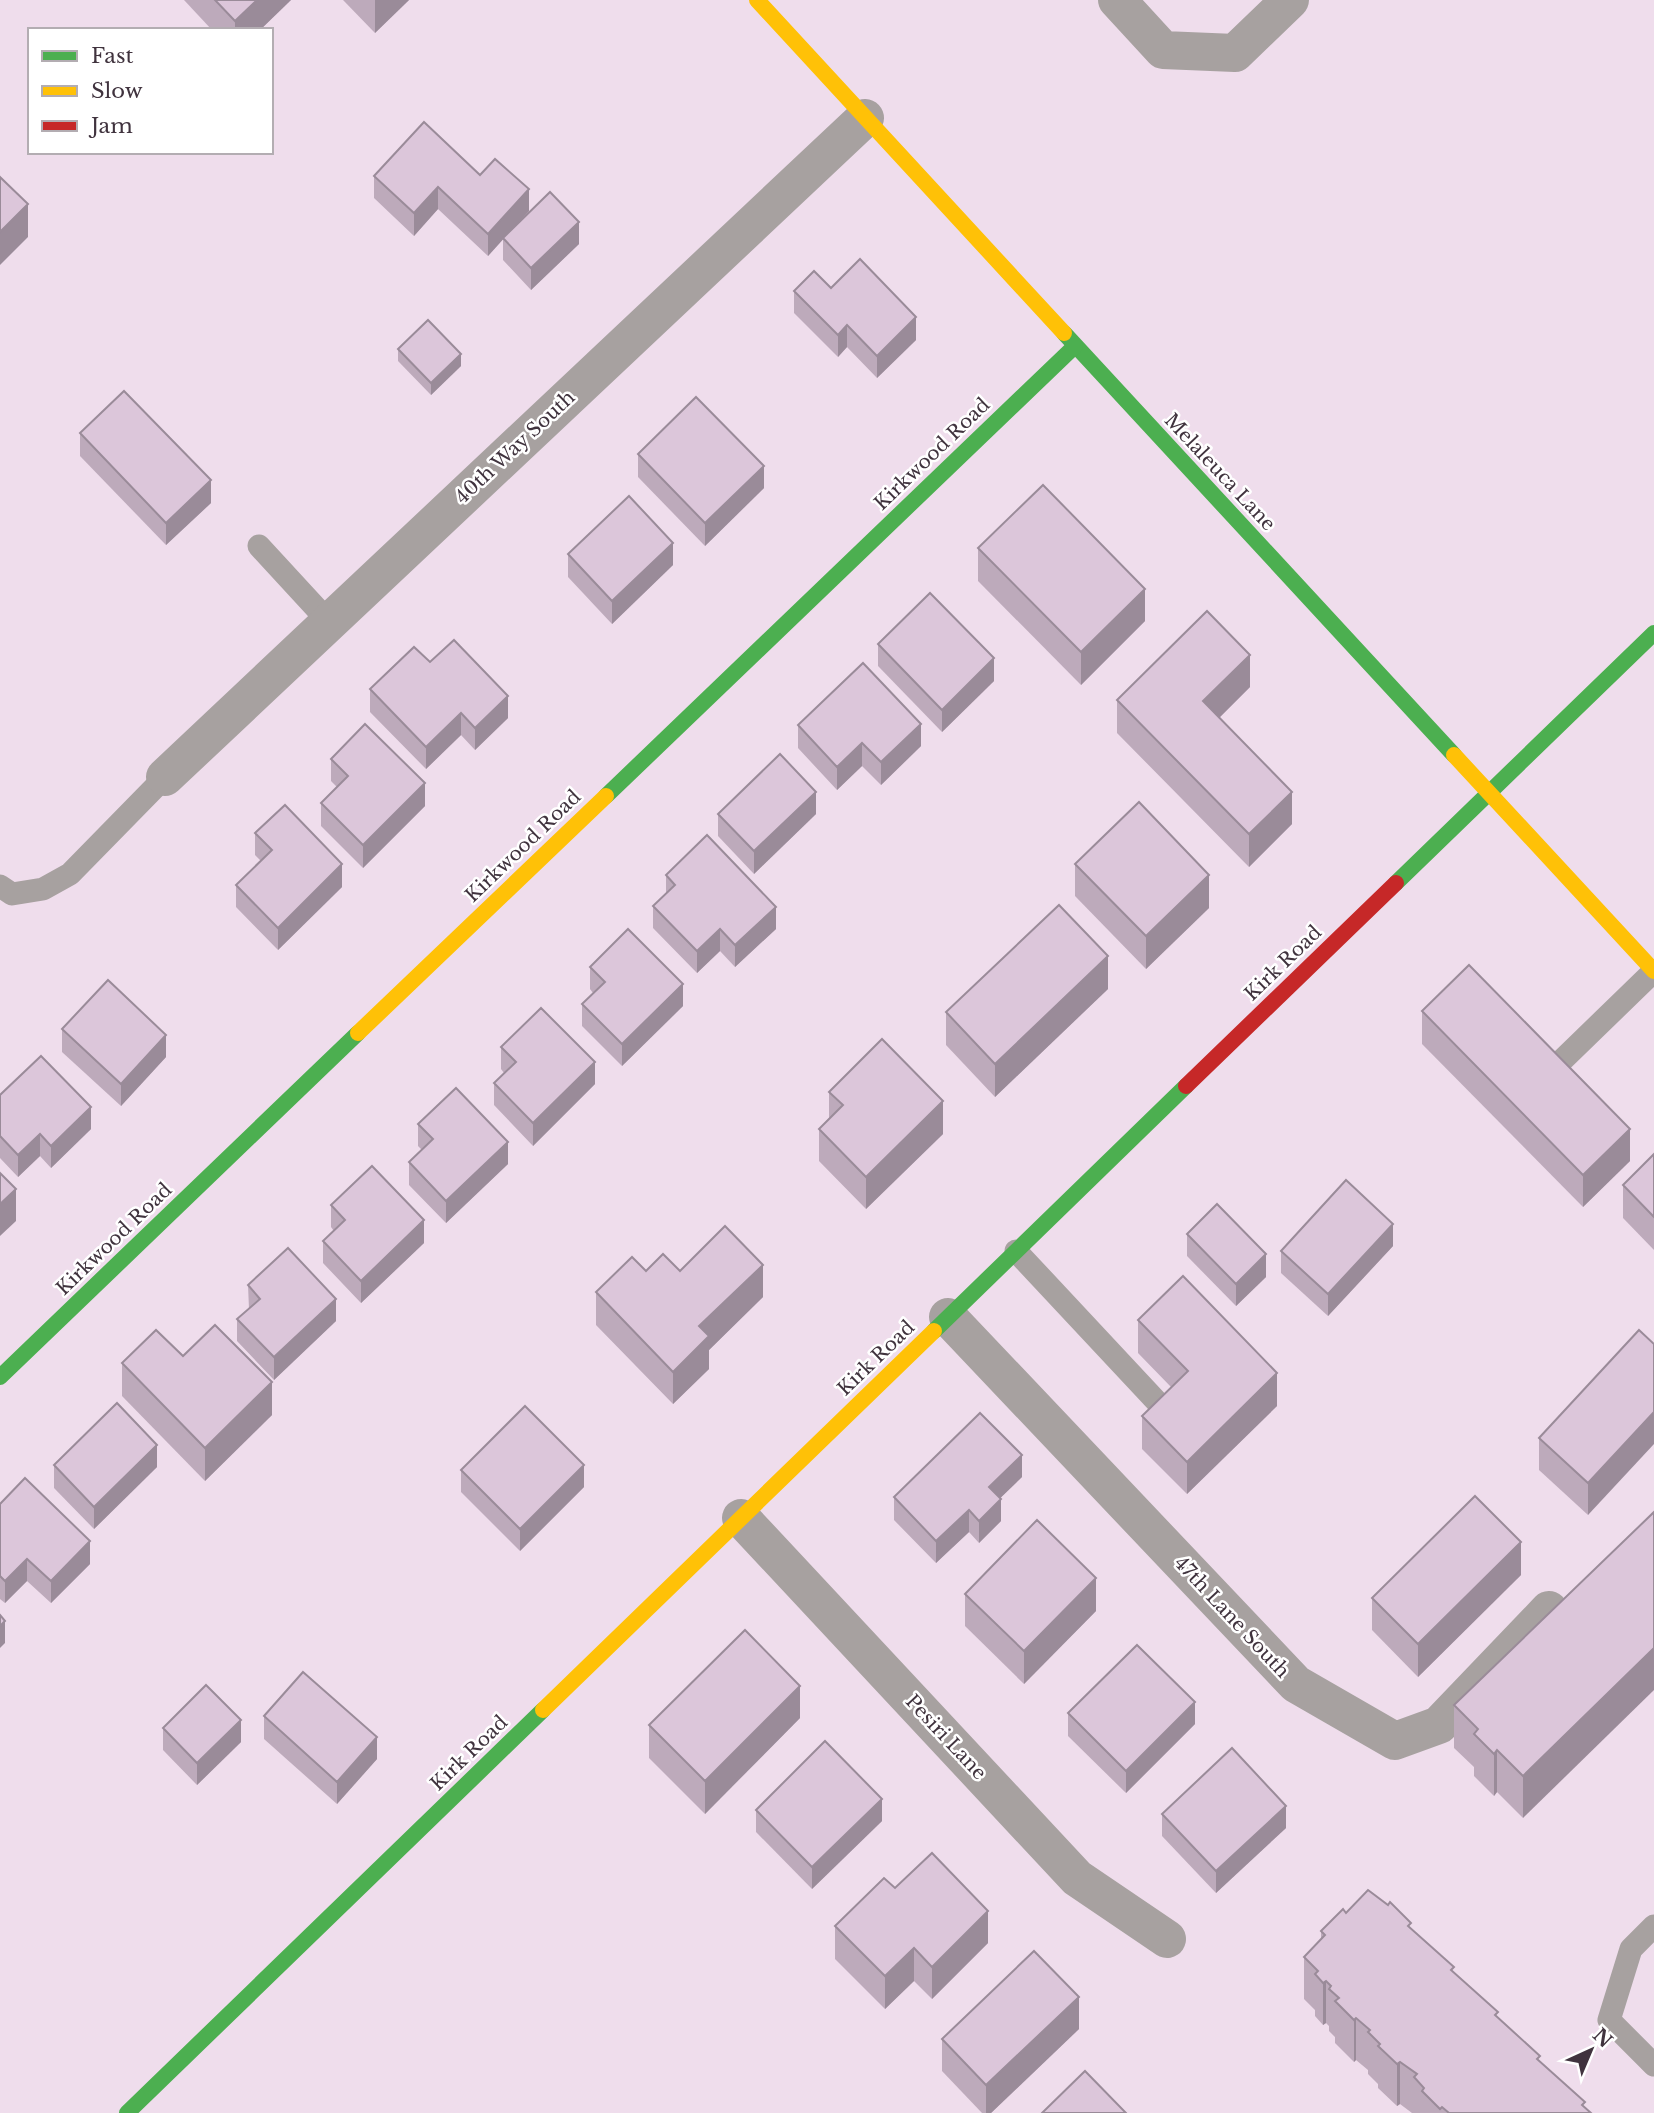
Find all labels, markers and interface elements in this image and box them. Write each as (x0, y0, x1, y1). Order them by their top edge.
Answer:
legend (28, 28, 273, 154)
text: Fast (91, 43, 133, 69)
text: Slow (91, 78, 143, 104)
text: Jam (88, 113, 133, 139)
street label: 40th Way South (450, 386, 580, 508)
street label: Kirkwood Road (869, 393, 995, 515)
street label: Melaleuca Lane (1160, 409, 1280, 535)
street label: Kirkwood Road (460, 785, 586, 907)
street label: Kirk Road (1240, 921, 1326, 1005)
street label: Kirkwood Road (51, 1178, 177, 1300)
street label: Kirk Road (833, 1316, 919, 1400)
street label: 47th Lane South (1170, 1551, 1294, 1683)
street label: Pesiri Lane (901, 1690, 991, 1784)
street label: Kirk Road (426, 1711, 512, 1795)
north arrow (1556, 2015, 1626, 2085)
text: N (1588, 2024, 1617, 2053)

